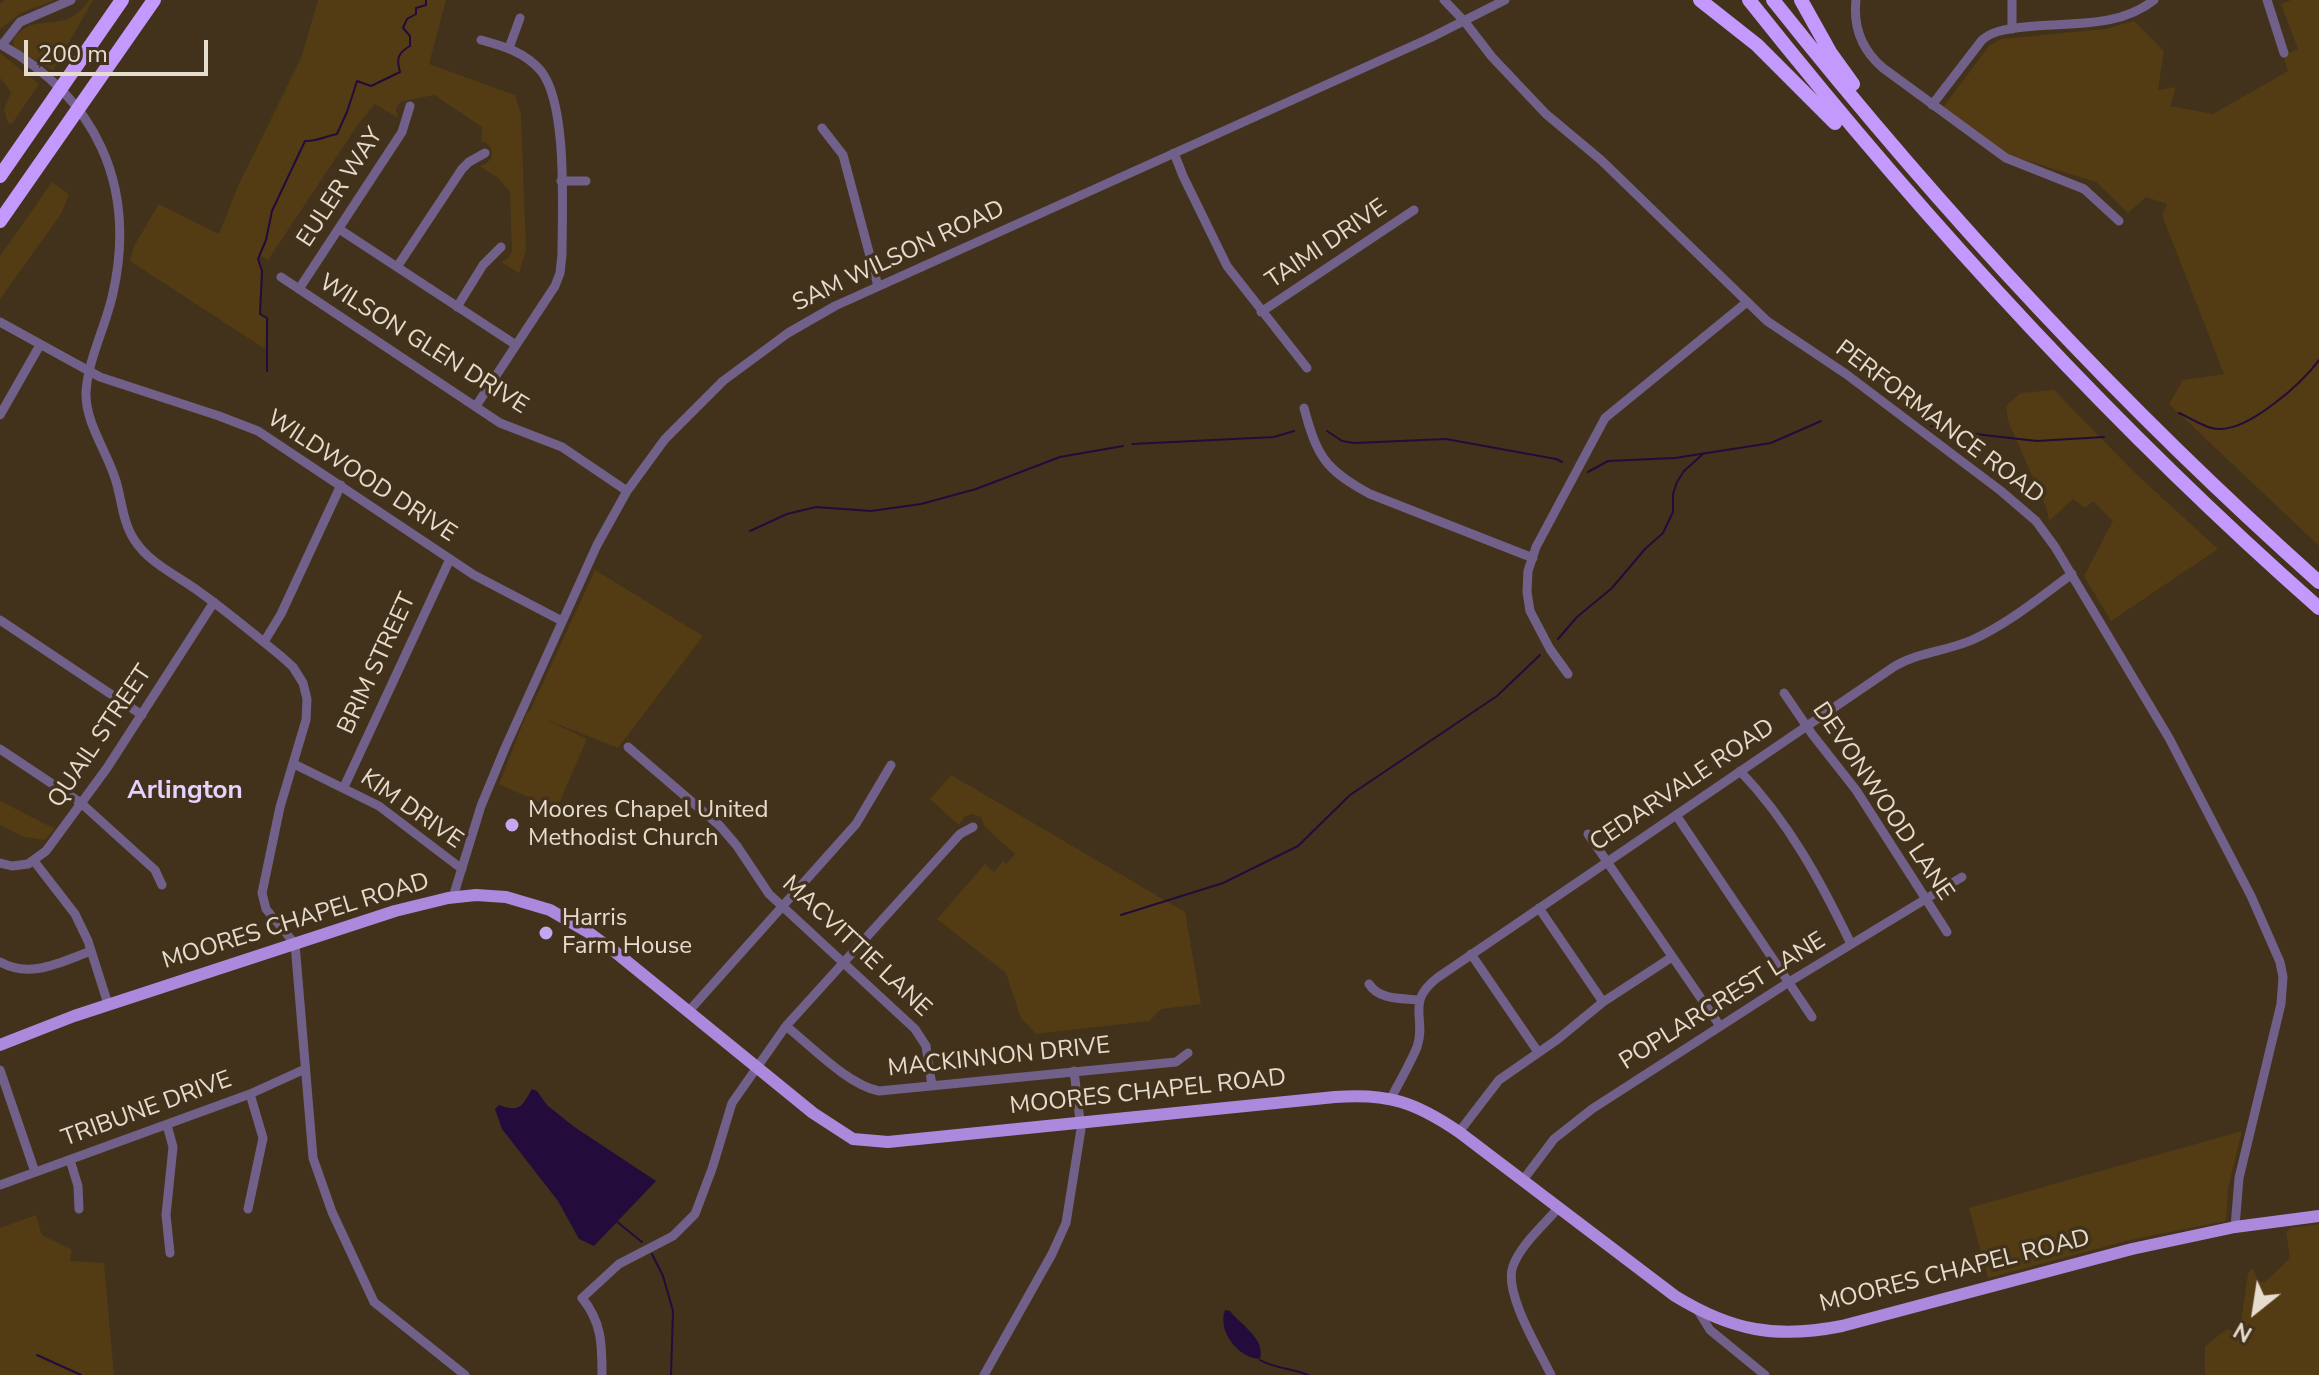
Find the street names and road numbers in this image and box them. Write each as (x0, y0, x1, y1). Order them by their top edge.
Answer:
street label: EULER WAY (292, 123, 390, 253)
street label: TAIMI DRIVE (1261, 194, 1393, 296)
street label: SAM WILSON ROAD (788, 195, 1010, 319)
street label: WILSON GLEN DRIVE (313, 269, 533, 421)
street label: PERFORMANCE ROAD (1829, 335, 2049, 511)
street label: WILDWOOD DRIVE (261, 405, 461, 549)
street label: BRIM STREET (333, 589, 423, 739)
street label: QUAIL STREET (43, 660, 159, 814)
street label: DEVONWOOD LANE (1805, 698, 1959, 906)
street label: CEDARVALE ROAD (1585, 714, 1781, 858)
street label: KIM DRIVE (354, 764, 468, 856)
street label: MOORES CHAPEL ROAD (159, 868, 433, 976)
street label: MACVITTIE LANE (775, 871, 937, 1023)
street label: POPLARCREST LANE (1615, 927, 1831, 1077)
street label: MACKINNON DRIVE (886, 1032, 1112, 1084)
street label: MOORES CHAPEL ROAD (1008, 1064, 1288, 1122)
street label: TRIBUNE DRIVE (58, 1066, 236, 1154)
street label: MOORES CHAPEL ROAD (1817, 1224, 2093, 1320)

